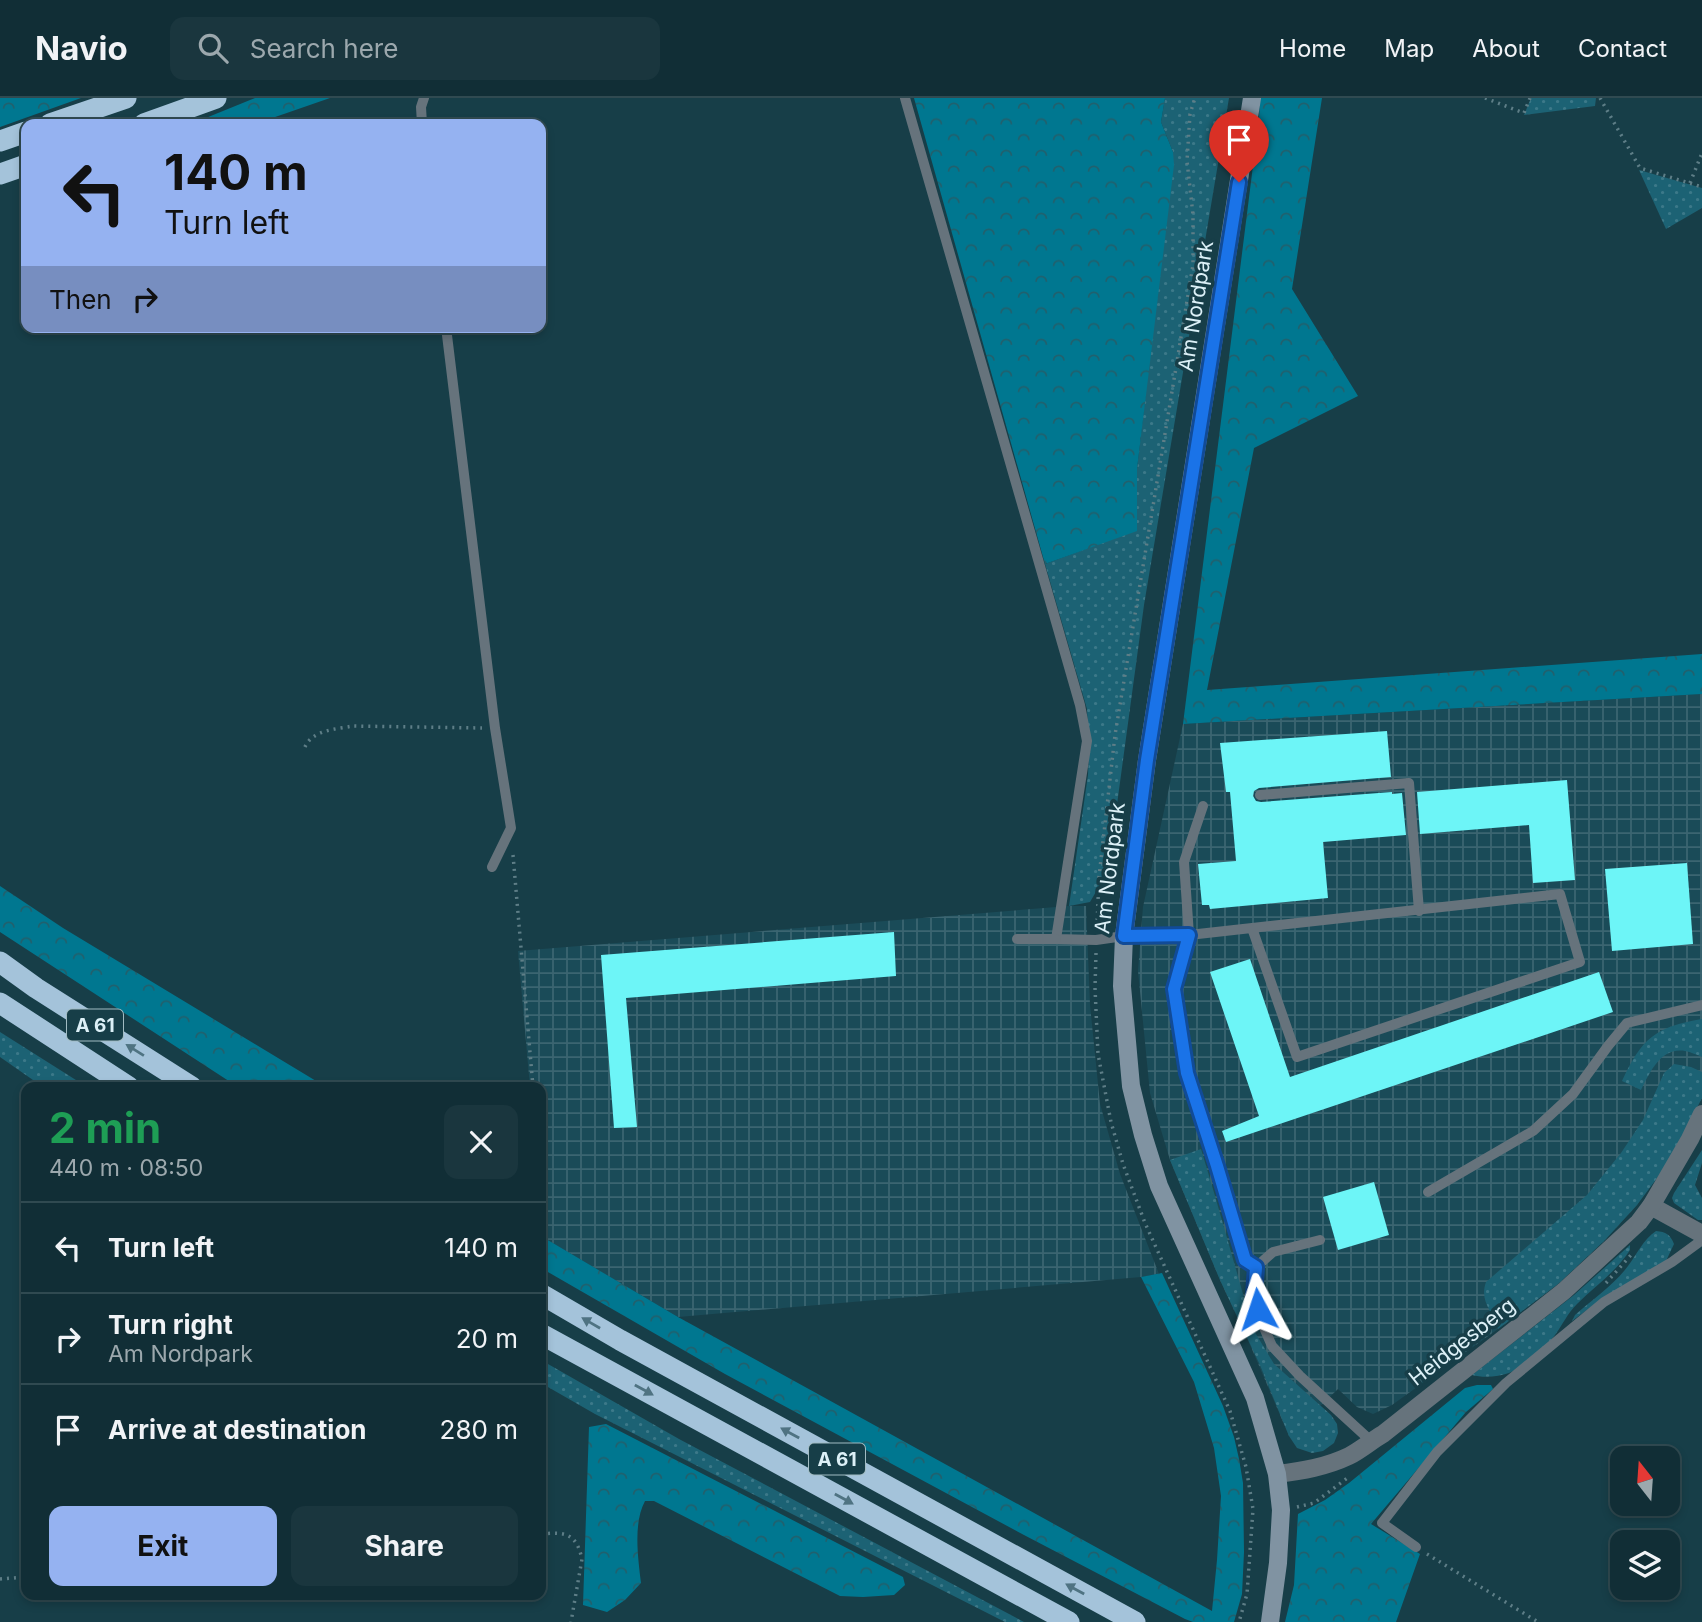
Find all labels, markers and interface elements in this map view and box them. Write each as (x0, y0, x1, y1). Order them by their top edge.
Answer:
search box (170, 17, 660, 80)
text: Navio (35, 28, 128, 68)
icon: search (194, 29, 232, 67)
text: Search here (250, 33, 398, 64)
text: Home (1279, 34, 1346, 63)
text: Map (1384, 34, 1434, 63)
text: About (1472, 34, 1540, 63)
text: Contact (1578, 34, 1667, 63)
pin (1209, 110, 1269, 182)
icon: arrive (1220, 121, 1258, 159)
text: 140 m (164, 143, 308, 202)
icon: left (49, 147, 140, 238)
text: Turn left (164, 203, 289, 242)
street label: Am Nordpark (1173, 238, 1218, 373)
icon: right (126, 280, 164, 318)
text: Then (49, 284, 112, 315)
street label: Am Nordpark (1089, 800, 1130, 935)
road number: A 61 (67, 1009, 123, 1040)
one-way arrow (125, 1044, 144, 1057)
text: 2 min (49, 1102, 161, 1153)
button: close (444, 1105, 518, 1179)
text: 440 m · 08:50 (49, 1154, 203, 1182)
icon: left (49, 1229, 87, 1267)
text: Turn left (108, 1232, 214, 1263)
text: 140 m (444, 1232, 518, 1263)
position arrow (1221, 1272, 1295, 1346)
street label: Heidgesberg (1404, 1292, 1520, 1391)
text: Turn right (108, 1309, 233, 1340)
one-way arrow (581, 1317, 600, 1329)
icon: right (49, 1320, 87, 1358)
text: 20 m (456, 1323, 518, 1354)
text: Am Nordpark (108, 1340, 253, 1368)
one-way arrow (634, 1384, 654, 1396)
icon: arrive (49, 1411, 87, 1449)
text: Arrive at destination (108, 1414, 367, 1445)
text: 280 m (440, 1414, 518, 1445)
one-way arrow (780, 1427, 799, 1439)
road number: A 61 (809, 1443, 865, 1474)
north arrow (1610, 1446, 1680, 1516)
map controls (1610, 1446, 1680, 1600)
one-way arrow (834, 1493, 853, 1505)
button: Exit (49, 1506, 277, 1586)
button: Share (291, 1506, 518, 1586)
button: layers (1610, 1530, 1680, 1600)
one-way arrow (1065, 1583, 1085, 1595)

